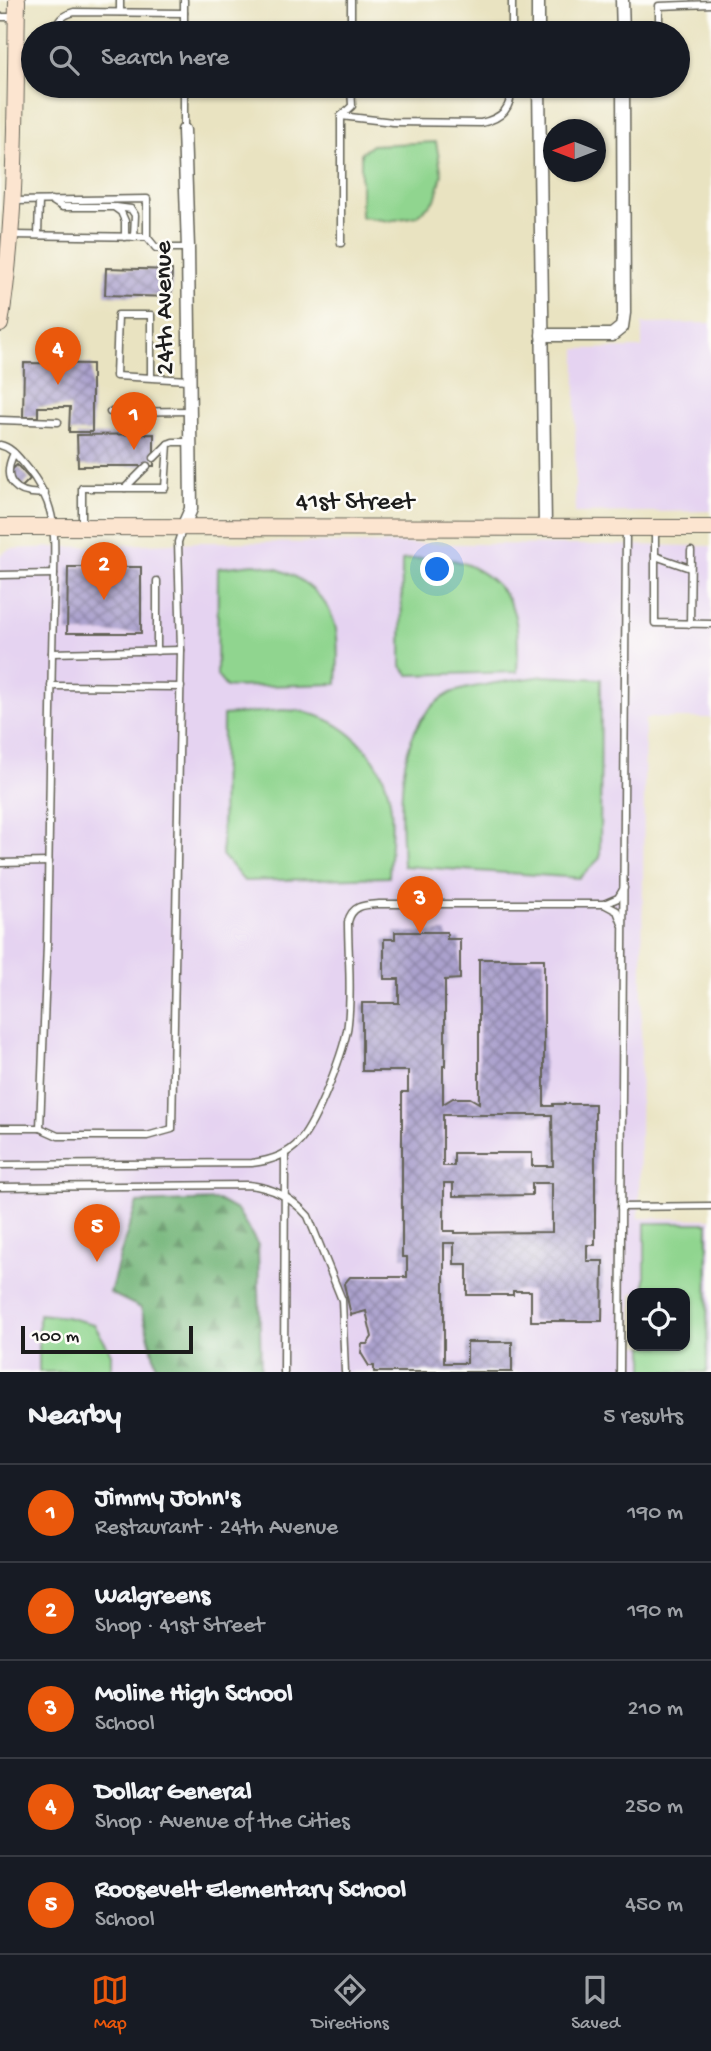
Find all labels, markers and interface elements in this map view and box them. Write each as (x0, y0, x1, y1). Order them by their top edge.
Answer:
search box (21, 21, 690, 98)
icon: search (45, 41, 83, 79)
text: Search here (101, 44, 229, 75)
north arrow (543, 119, 606, 182)
street label: 24th Avenue (149, 240, 183, 375)
pin: 4 (35, 327, 81, 385)
pin: 1 (111, 392, 157, 450)
street label: 41st Street (296, 488, 417, 519)
pin: 2 (81, 542, 127, 600)
your location (420, 552, 454, 586)
pin: 3 (397, 876, 443, 934)
pin: 5 (74, 1204, 120, 1262)
map controls (627, 1288, 690, 1351)
button: locate (627, 1288, 690, 1351)
scale bar (21, 1323, 192, 1355)
text: 100 m (32, 1326, 79, 1349)
text: Nearby (28, 1400, 121, 1435)
text: 5 results (603, 1404, 683, 1431)
text: Jimmy John's (95, 1484, 240, 1515)
text: 1 (46, 1500, 56, 1527)
text: 190 m (627, 1500, 683, 1527)
text: Restaurant · 24th Avenue (95, 1515, 338, 1542)
text: Walgreens (95, 1582, 210, 1613)
text: 2 (45, 1598, 57, 1625)
text: 190 m (627, 1598, 683, 1625)
text: Shop · 41st Street (95, 1613, 264, 1640)
text: Moline High School (95, 1680, 293, 1711)
text: 3 (45, 1696, 57, 1723)
text: 210 m (628, 1696, 683, 1723)
text: School (95, 1711, 155, 1738)
text: Dollar General (95, 1778, 252, 1809)
text: 4 (46, 1794, 56, 1821)
text: 250 m (625, 1794, 683, 1821)
text: Shop · Avenue of the Cities (95, 1809, 350, 1836)
text: Roosevelt Elementary School (95, 1876, 406, 1907)
text: 5 (45, 1892, 57, 1919)
text: 450 m (625, 1892, 683, 1919)
text: School (95, 1907, 155, 1934)
tab: Map (91, 1971, 129, 2036)
tab: Directions (312, 1971, 389, 2036)
tab: Saved (571, 1971, 620, 2036)

